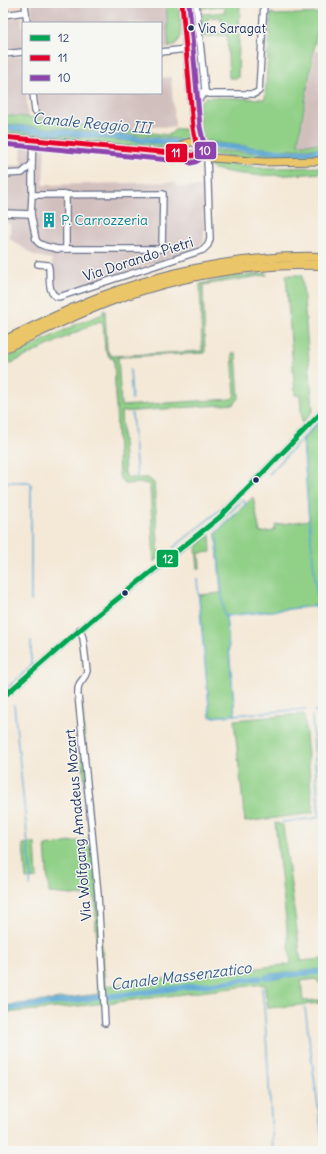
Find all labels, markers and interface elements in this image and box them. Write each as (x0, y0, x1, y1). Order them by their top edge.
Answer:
place label: Via Saragat (198, 20, 266, 37)
legend (22, 22, 162, 94)
marker: Via Saragat (186, 23, 196, 33)
text: 12 (58, 30, 70, 45)
text: 11 (58, 50, 68, 65)
text: 10 (58, 70, 71, 85)
water label: Canale Reggio III (32, 108, 155, 138)
line badge: 10 (194, 141, 217, 160)
line badge: 11 (165, 143, 188, 163)
text: 10 (199, 144, 211, 158)
text: 11 (172, 146, 180, 160)
building icon: P. Carrozzeria (40, 211, 58, 229)
place label: P. Carrozzeria (61, 211, 148, 229)
street label: Via Dorando Pietri (81, 233, 195, 285)
unlabelled marker (251, 475, 261, 485)
line badge: 12 (156, 549, 179, 568)
text: 12 (163, 552, 173, 566)
unlabelled marker (120, 588, 130, 598)
street label: Via Wolfgang Amadeus Mozart (61, 728, 95, 922)
water label: Canale Massenzatico (110, 958, 254, 994)

